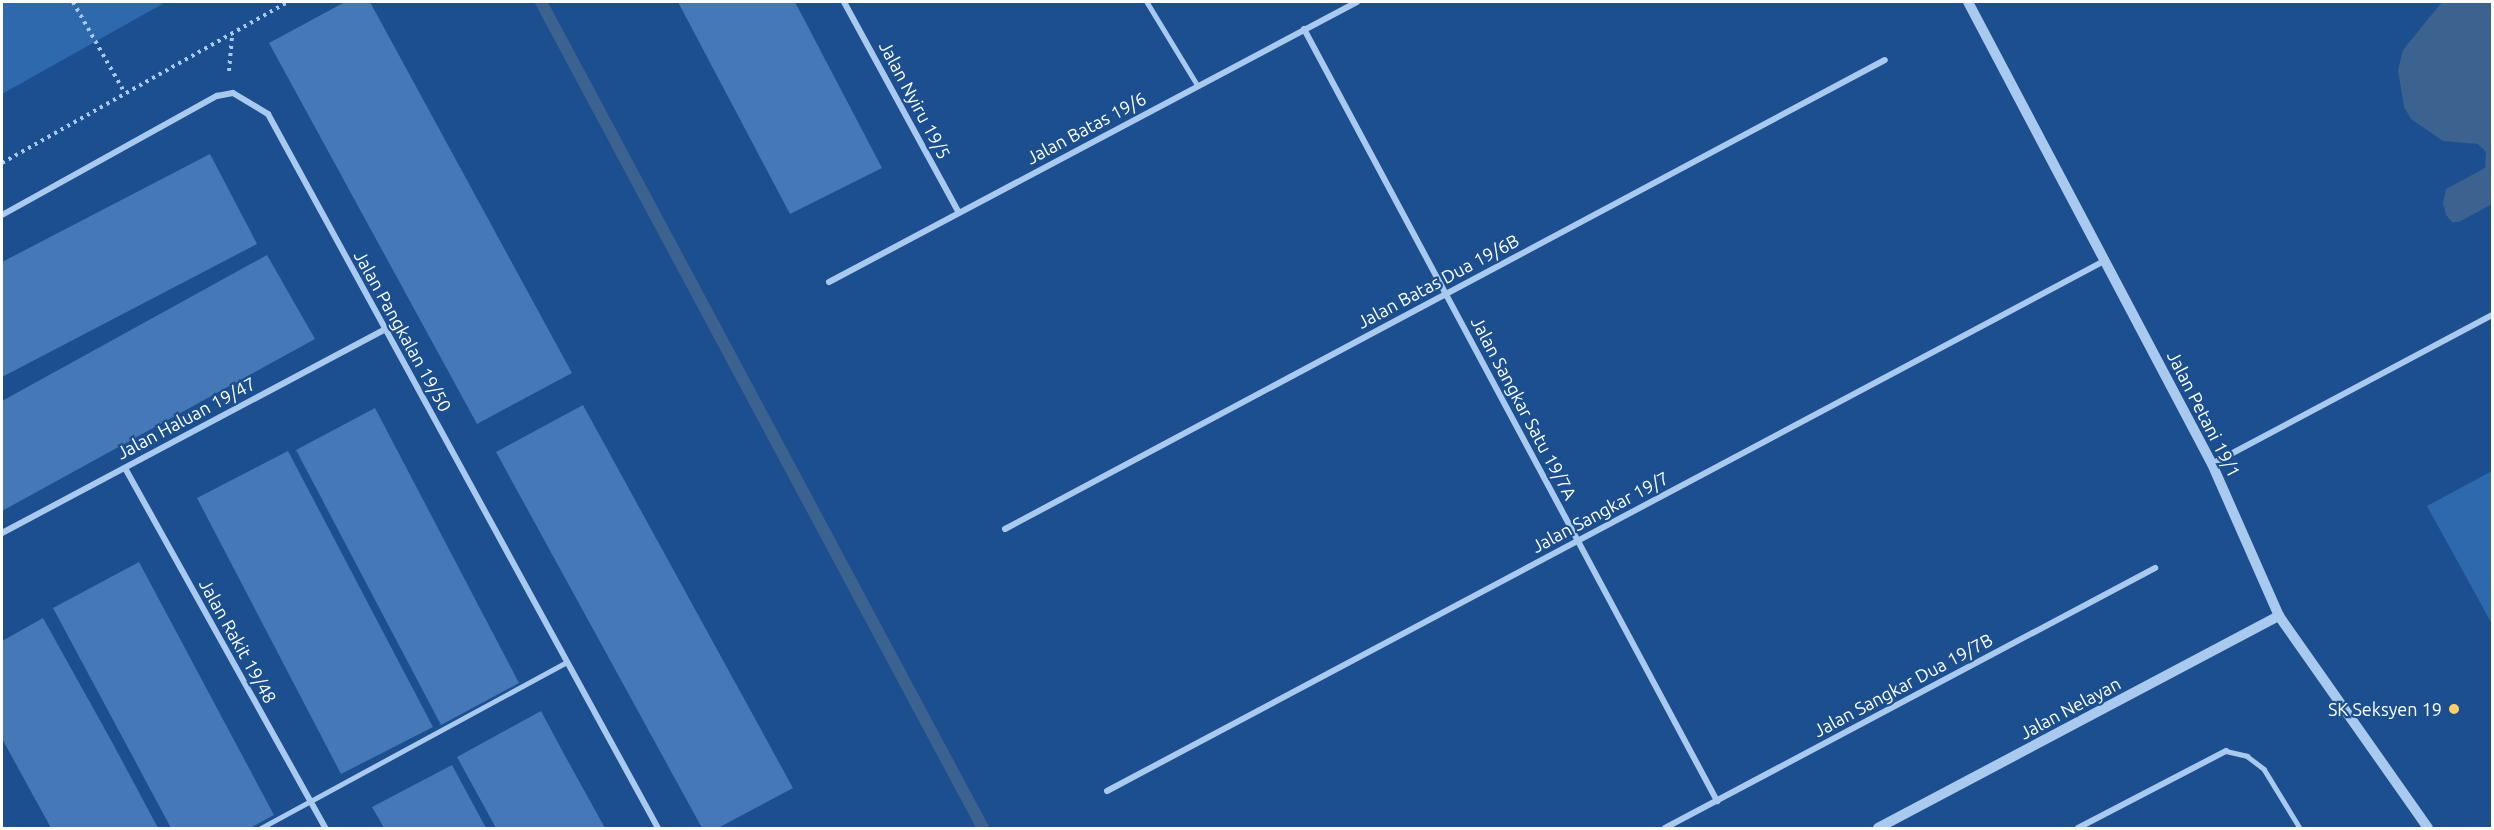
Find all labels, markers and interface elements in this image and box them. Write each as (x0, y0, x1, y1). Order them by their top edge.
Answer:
street label: Jalan Nyiru 19/5 (875, 37, 955, 163)
street label: Jalan Batas 19/6 (1022, 87, 1150, 169)
street label: Jalan Batas Dua 19/6B (1353, 229, 1523, 333)
street label: Jalan Pangkalan 19/50 (350, 247, 456, 415)
street label: Jalan Sangkar Satu 19/7A (1467, 313, 1581, 503)
street label: Jalan Petani 19/1 (2163, 347, 2245, 481)
street label: Jalan Haluan 19/47 (113, 372, 259, 464)
street label: Jalan Sangkar 19/7 (1528, 467, 1672, 557)
street label: Jalan Rakit 19/48 (195, 575, 281, 707)
street label: Jalan Sangkar Dua 19/7B (1810, 629, 1996, 741)
street label: Jalan Nelayan (2016, 672, 2124, 744)
place label: SK Seksyen 19 (2328, 698, 2442, 720)
marker: SK Seksyen 19 (2447, 702, 2461, 716)

